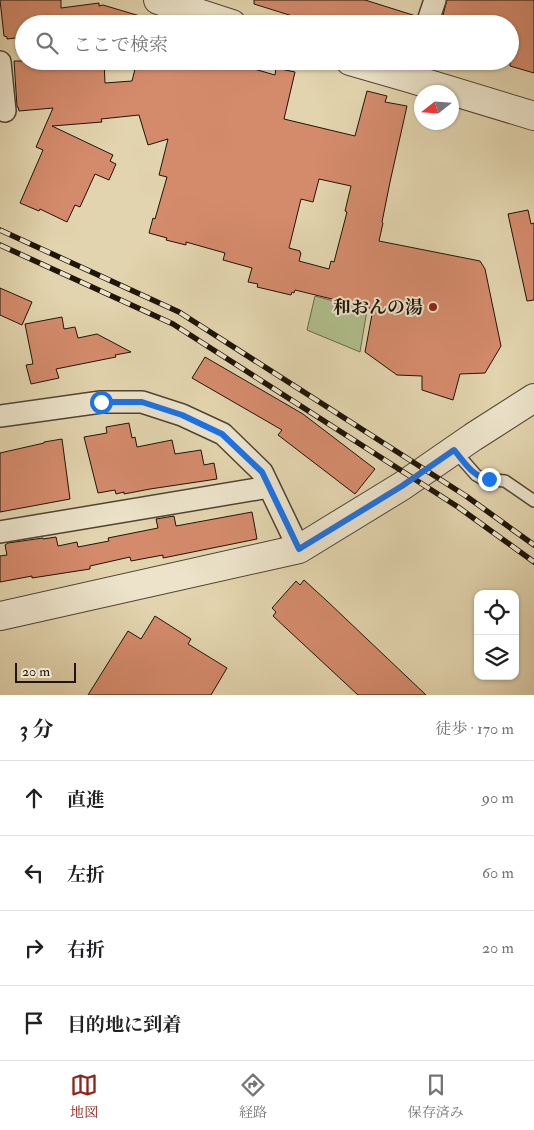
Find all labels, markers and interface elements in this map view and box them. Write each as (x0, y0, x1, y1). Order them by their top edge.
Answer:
search box (15, 15, 519, 70)
icon: search (33, 29, 61, 57)
text: ここで検索 (73, 33, 168, 57)
north arrow (414, 85, 459, 130)
place label: 和おんの湯 (333, 296, 423, 319)
marker: 和おんの湯 (427, 301, 439, 313)
route start (90, 391, 113, 414)
route end (478, 468, 501, 491)
map controls (474, 590, 519, 680)
button: locate (474, 590, 519, 635)
button: layers (474, 635, 519, 680)
scale bar (15, 660, 76, 683)
text: 20 m (22, 663, 50, 680)
text: 3 分 (20, 716, 53, 743)
text: 徒歩 · 170 m (435, 719, 514, 739)
icon: ahead (20, 784, 48, 812)
text: 直進 (67, 788, 105, 812)
text: 90 m (482, 788, 514, 808)
icon: left (20, 859, 48, 887)
text: 左折 (67, 863, 105, 887)
text: 60 m (482, 863, 514, 883)
icon: right (20, 934, 48, 962)
text: 右折 (67, 938, 105, 962)
text: 20 m (482, 938, 514, 958)
icon: arrive (20, 1009, 48, 1037)
text: 目的地に到着 (67, 1013, 181, 1037)
tab: 地図 (70, 1071, 98, 1121)
tab: 経路 (239, 1071, 267, 1121)
tab: 保存済み (408, 1071, 464, 1121)

